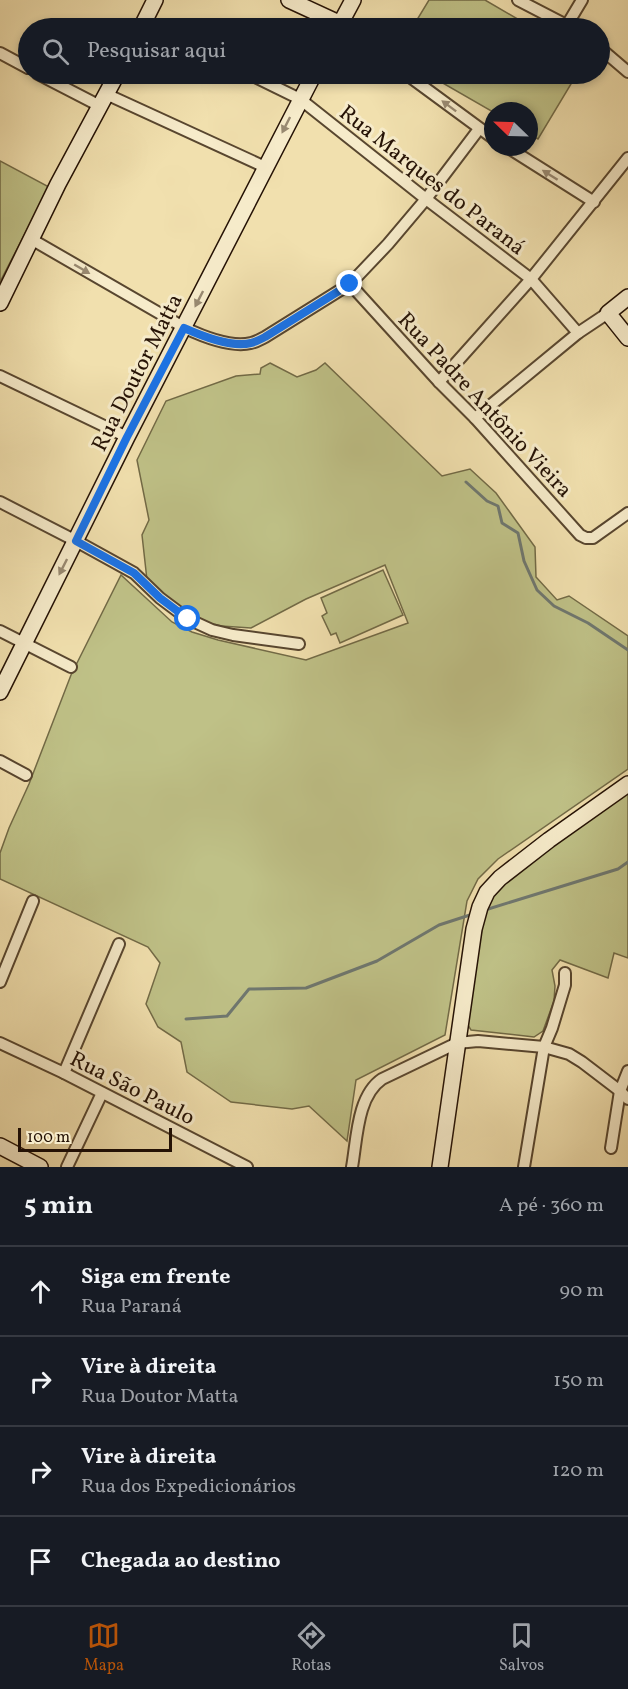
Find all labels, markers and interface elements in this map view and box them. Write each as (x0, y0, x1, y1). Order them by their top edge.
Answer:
search box (18, 18, 610, 84)
icon: search (39, 35, 72, 68)
text: Pesquisar aqui (87, 36, 226, 67)
street label: Rua Marques do Paraná (332, 98, 531, 264)
one-way arrow (441, 100, 457, 113)
north arrow (484, 102, 538, 156)
one-way arrow (282, 117, 291, 134)
one-way arrow (542, 169, 558, 180)
one-way arrow (74, 263, 90, 274)
route end (336, 270, 362, 296)
street label: Rua Doutor Matta (85, 289, 191, 457)
one-way arrow (194, 291, 204, 308)
street label: Rua Padre Antônio Vieira (390, 306, 579, 505)
one-way arrow (58, 558, 68, 575)
route start (174, 605, 200, 631)
street label: Rua São Paulo (64, 1044, 200, 1134)
scale bar (18, 1125, 172, 1152)
text: 100 m (27, 1127, 70, 1149)
text: 5 min (24, 1188, 93, 1224)
text: A pé · 360 m (499, 1192, 604, 1220)
text: Siga em frente (81, 1262, 231, 1293)
icon: ahead (24, 1275, 57, 1308)
text: 90 m (560, 1277, 604, 1305)
text: Rua Paraná (81, 1293, 182, 1321)
text: Vire à direita (81, 1352, 217, 1383)
icon: right (24, 1365, 57, 1398)
text: 150 m (553, 1367, 604, 1395)
text: Rua Doutor Matta (81, 1383, 238, 1411)
text: Vire à direita (81, 1442, 217, 1473)
icon: right (24, 1455, 57, 1488)
text: 120 m (552, 1457, 604, 1485)
text: Rua dos Expedicionários (81, 1473, 296, 1501)
icon: arrive (24, 1545, 57, 1578)
text: Chegada ao destino (81, 1546, 281, 1577)
tab: Mapa (84, 1619, 124, 1677)
tab: Rotas (292, 1619, 331, 1677)
tab: Salvos (499, 1619, 544, 1677)

